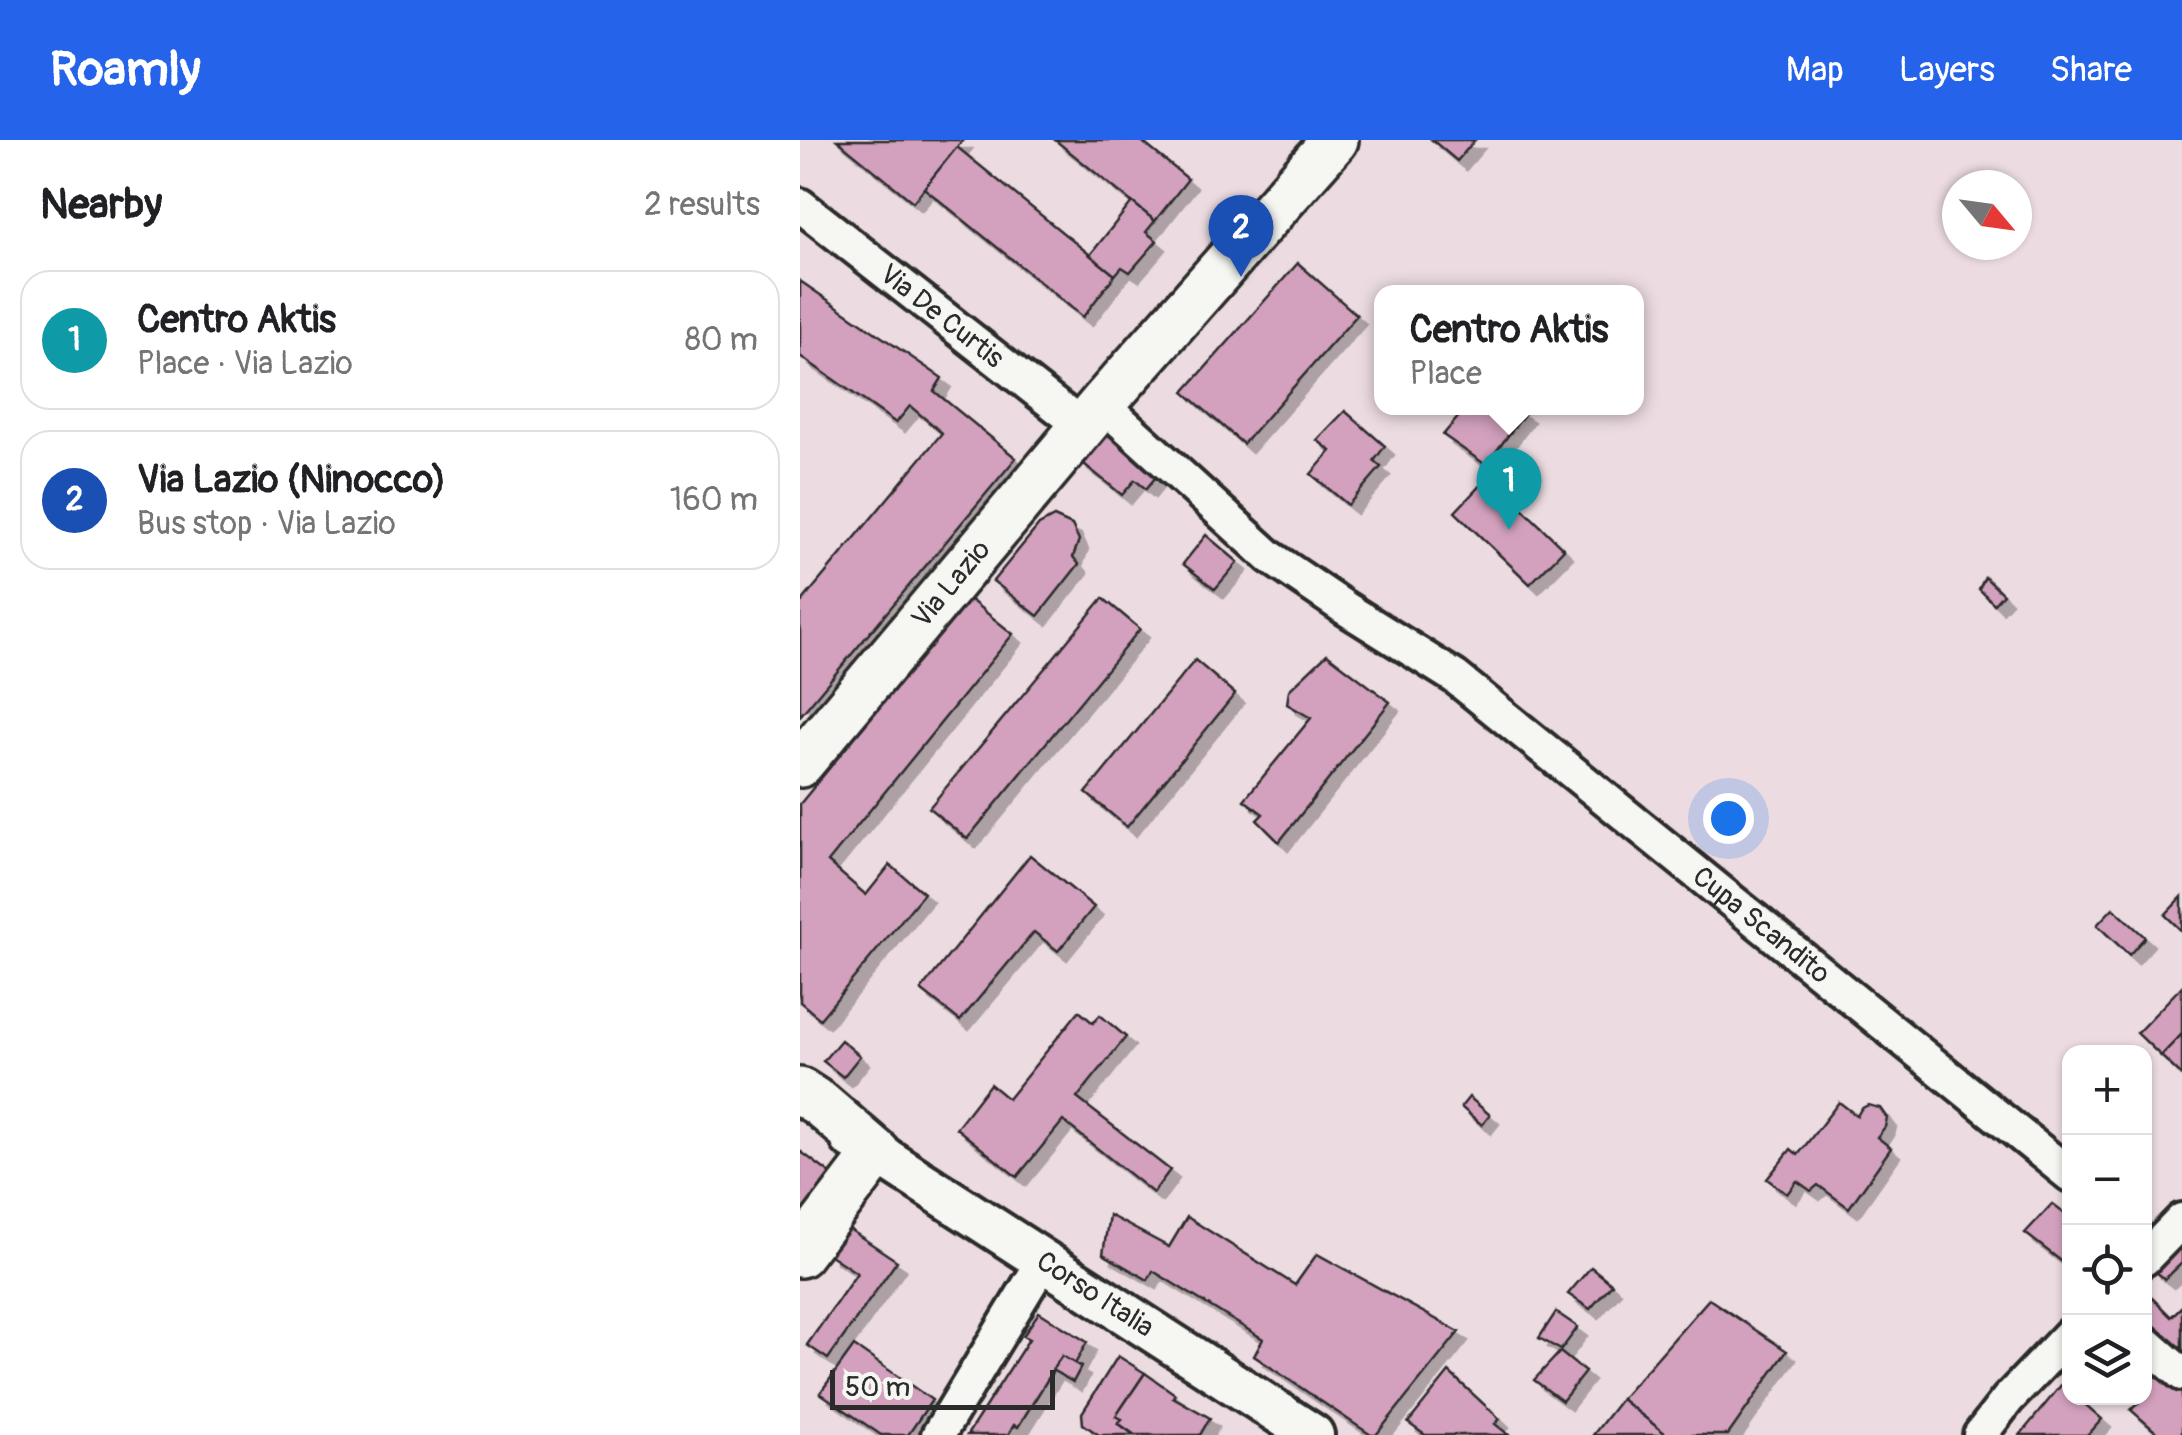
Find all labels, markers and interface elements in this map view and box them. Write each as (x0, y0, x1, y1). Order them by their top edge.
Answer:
text: Roamly (50, 40, 200, 100)
text: Map (1786, 48, 1844, 92)
text: Layers (1899, 48, 1995, 92)
text: Share (2050, 48, 2132, 92)
north arrow (1942, 170, 2032, 260)
text: Nearby (40, 179, 162, 231)
text: 2 results (644, 185, 760, 225)
pin: 2 (1208, 194, 1274, 277)
street label: Via De Curtis (872, 256, 1011, 376)
popup (1374, 285, 1644, 415)
text: Centro Aktis (137, 296, 336, 344)
text: Centro Aktis (1410, 306, 1608, 354)
text: 1 (68, 320, 81, 360)
text: 80 m (685, 320, 758, 360)
text: Place · Via Lazio (137, 344, 353, 384)
text: Place (1410, 354, 1482, 394)
pin: 1 (1476, 448, 1542, 530)
text: Via Lazio (Ninocco) (137, 456, 446, 504)
text: 2 (66, 480, 83, 520)
text: 160 m (670, 480, 758, 520)
text: Bus stop · Via Lazio (137, 504, 396, 544)
street label: Via Lazio (904, 533, 998, 635)
your location (1703, 793, 1754, 844)
street label: Cupa Scandito (1685, 859, 1837, 991)
map controls (2062, 1045, 2152, 1405)
button: + (2062, 1045, 2152, 1135)
button: − (2062, 1135, 2152, 1225)
button: locate (2062, 1225, 2152, 1315)
street label: Corso Italia (1030, 1243, 1161, 1345)
button: layers (2062, 1315, 2152, 1405)
scale bar (830, 1365, 1055, 1410)
text: 50 m (845, 1370, 910, 1405)

